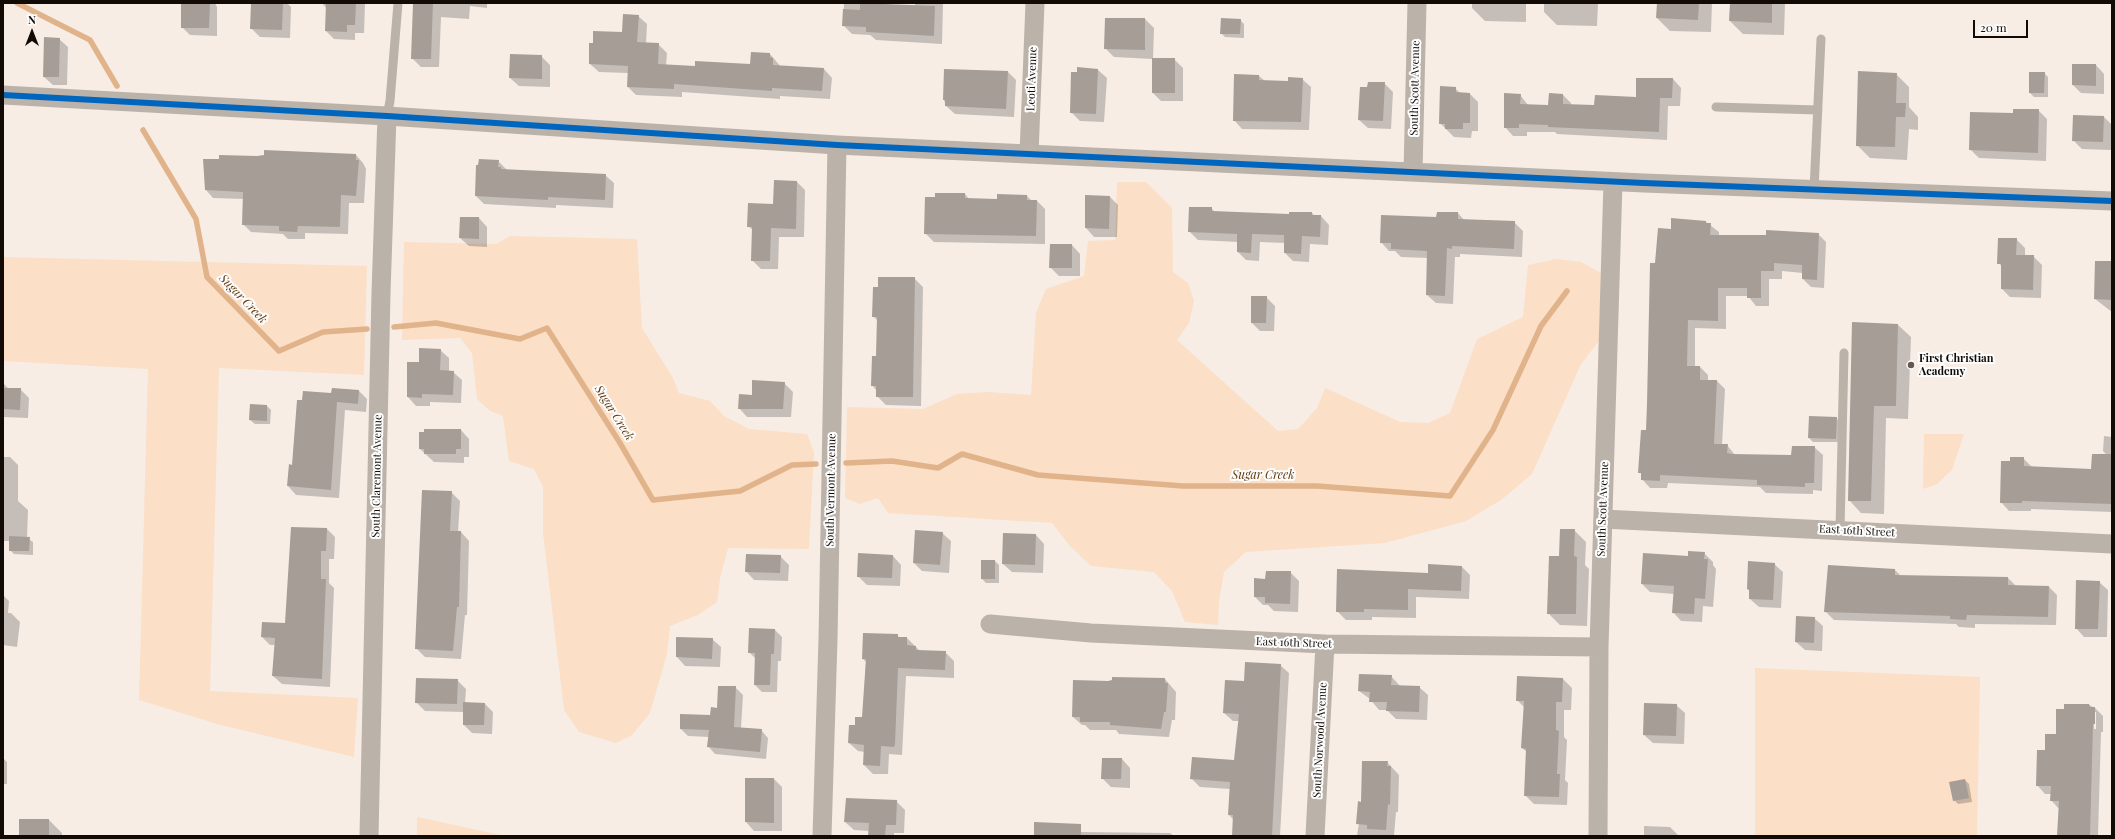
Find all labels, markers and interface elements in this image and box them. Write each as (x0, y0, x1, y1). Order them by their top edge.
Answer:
north arrow (12, 12, 52, 52)
text: N (28, 12, 36, 27)
scale bar (1975, 12, 2030, 38)
text: 20 m (1980, 19, 2007, 35)
street label: South Scott Avenue (1408, 40, 1422, 136)
street label: Leoti Avenue (1024, 47, 1040, 111)
water label: Sugar Creek (216, 271, 270, 327)
place label: First Christian Academy (1919, 352, 1994, 378)
marker: First Christian Academy (1906, 360, 1916, 370)
water label: Sugar Creek (591, 383, 637, 443)
street label: South Claremont Avenue (369, 414, 385, 538)
street label: South Vermont Avenue (823, 433, 839, 547)
street label: South Scott Avenue (1595, 461, 1611, 557)
water label: Sugar Creek (1232, 468, 1294, 482)
street label: East 16th Street (1819, 522, 1895, 540)
street label: East 16th Street (1256, 635, 1332, 651)
street label: South Norwood Avenue (1310, 682, 1330, 798)

